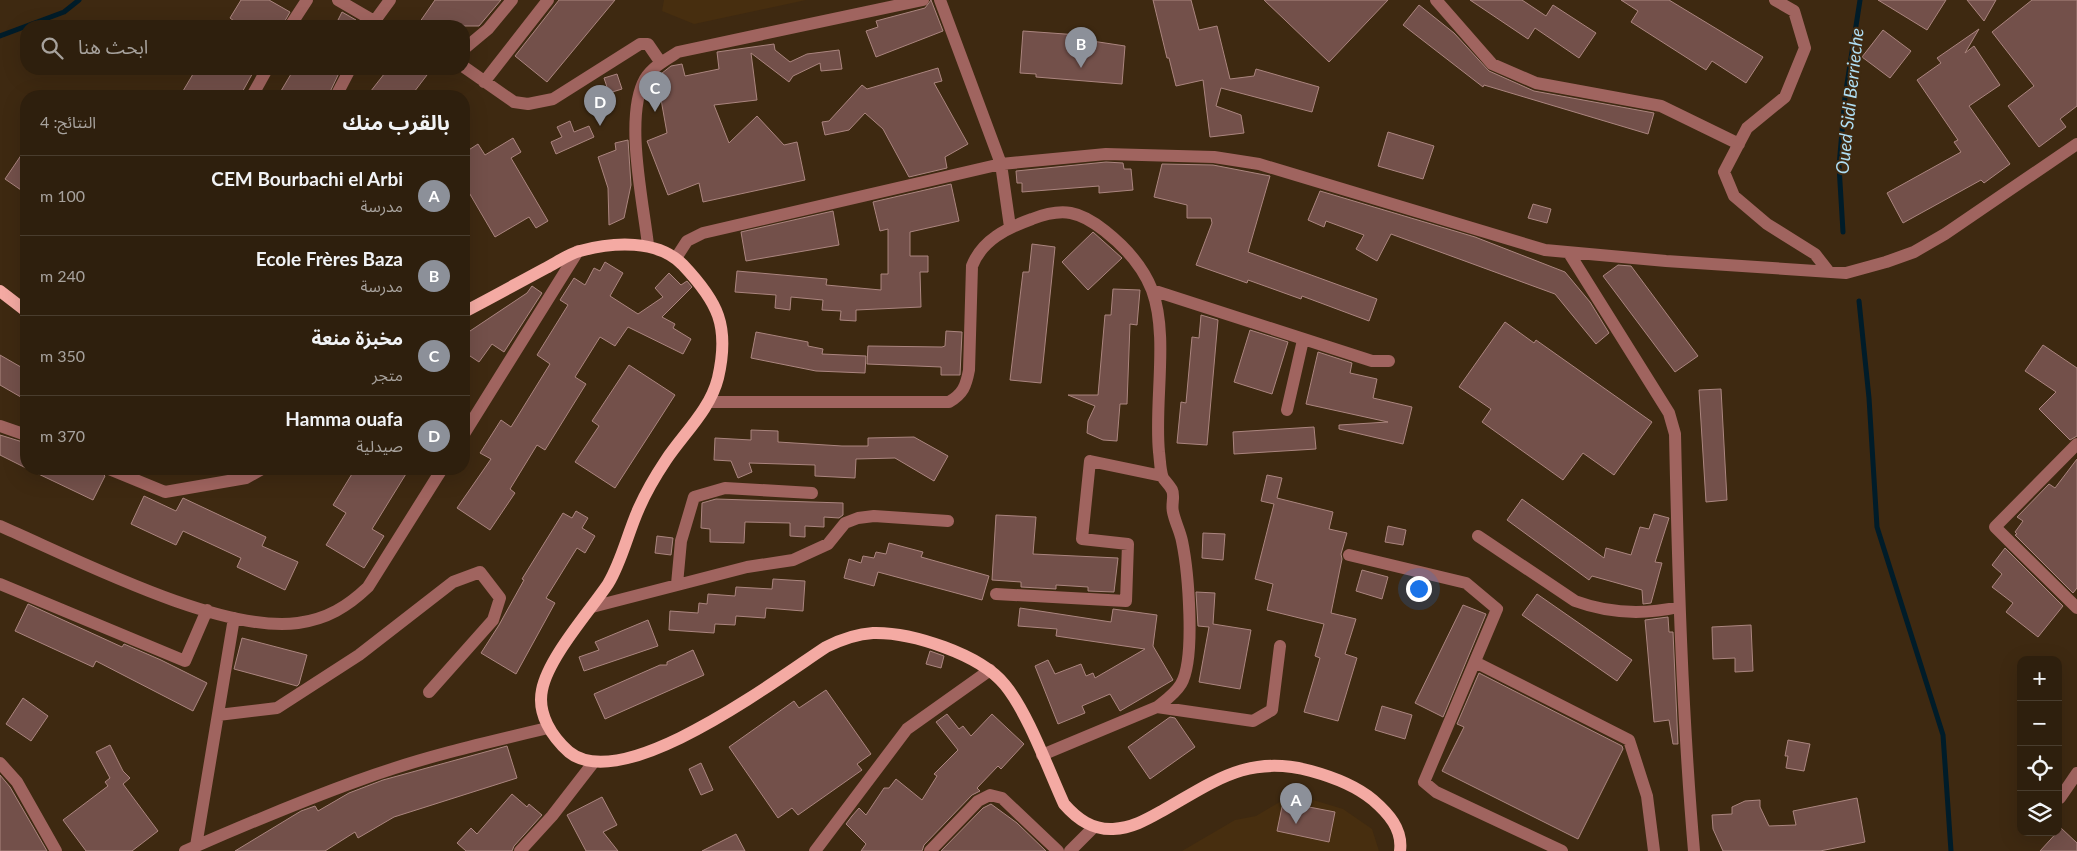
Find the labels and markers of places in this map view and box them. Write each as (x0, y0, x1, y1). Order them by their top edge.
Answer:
pin: B (1065, 27, 1097, 68)
pin: C (639, 71, 671, 112)
pin: D (584, 85, 616, 126)
pin: A (1280, 783, 1312, 824)

